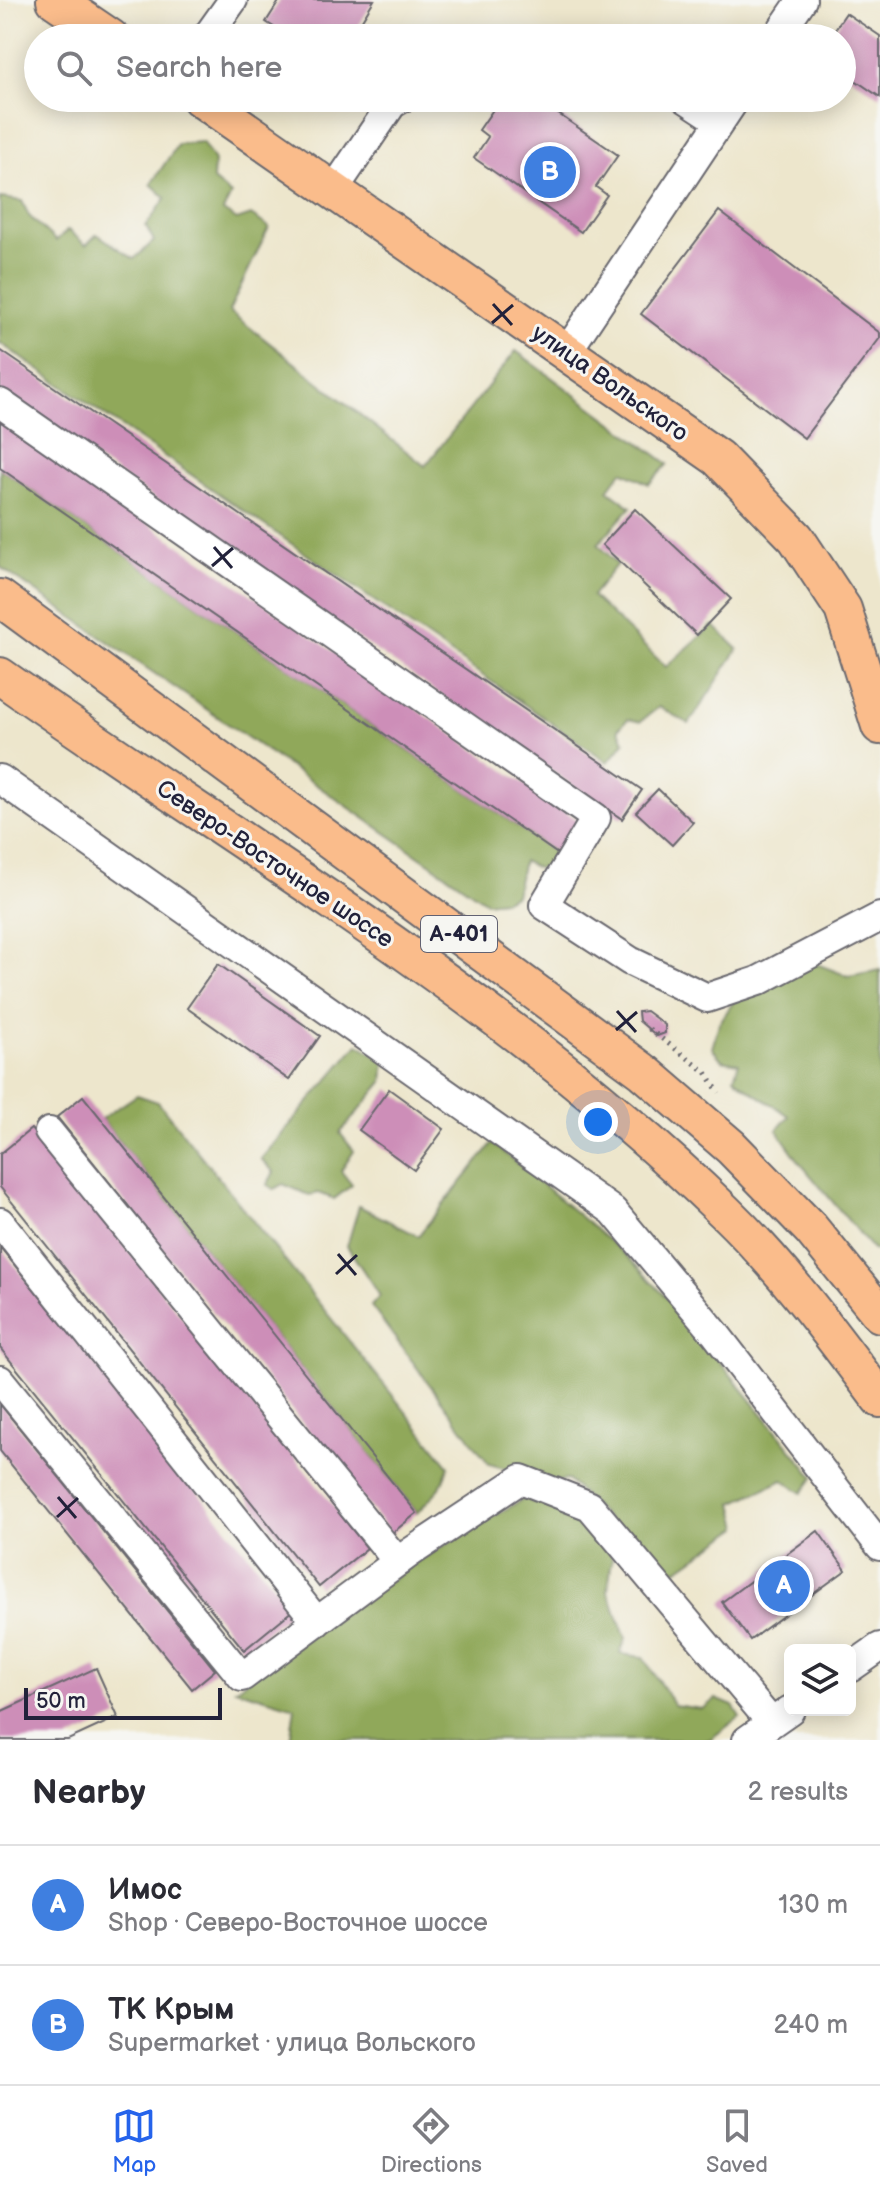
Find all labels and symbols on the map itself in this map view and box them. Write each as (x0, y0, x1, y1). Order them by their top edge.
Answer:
pin: B (524, 142, 576, 202)
street label: улица Вольского (526, 318, 694, 448)
street label: Северо-Восточное шоссе (151, 774, 399, 954)
road number: А-401 (421, 916, 497, 952)
your location (578, 1102, 618, 1142)
pin: A (758, 1556, 810, 1616)
scale bar (24, 1684, 222, 1720)

